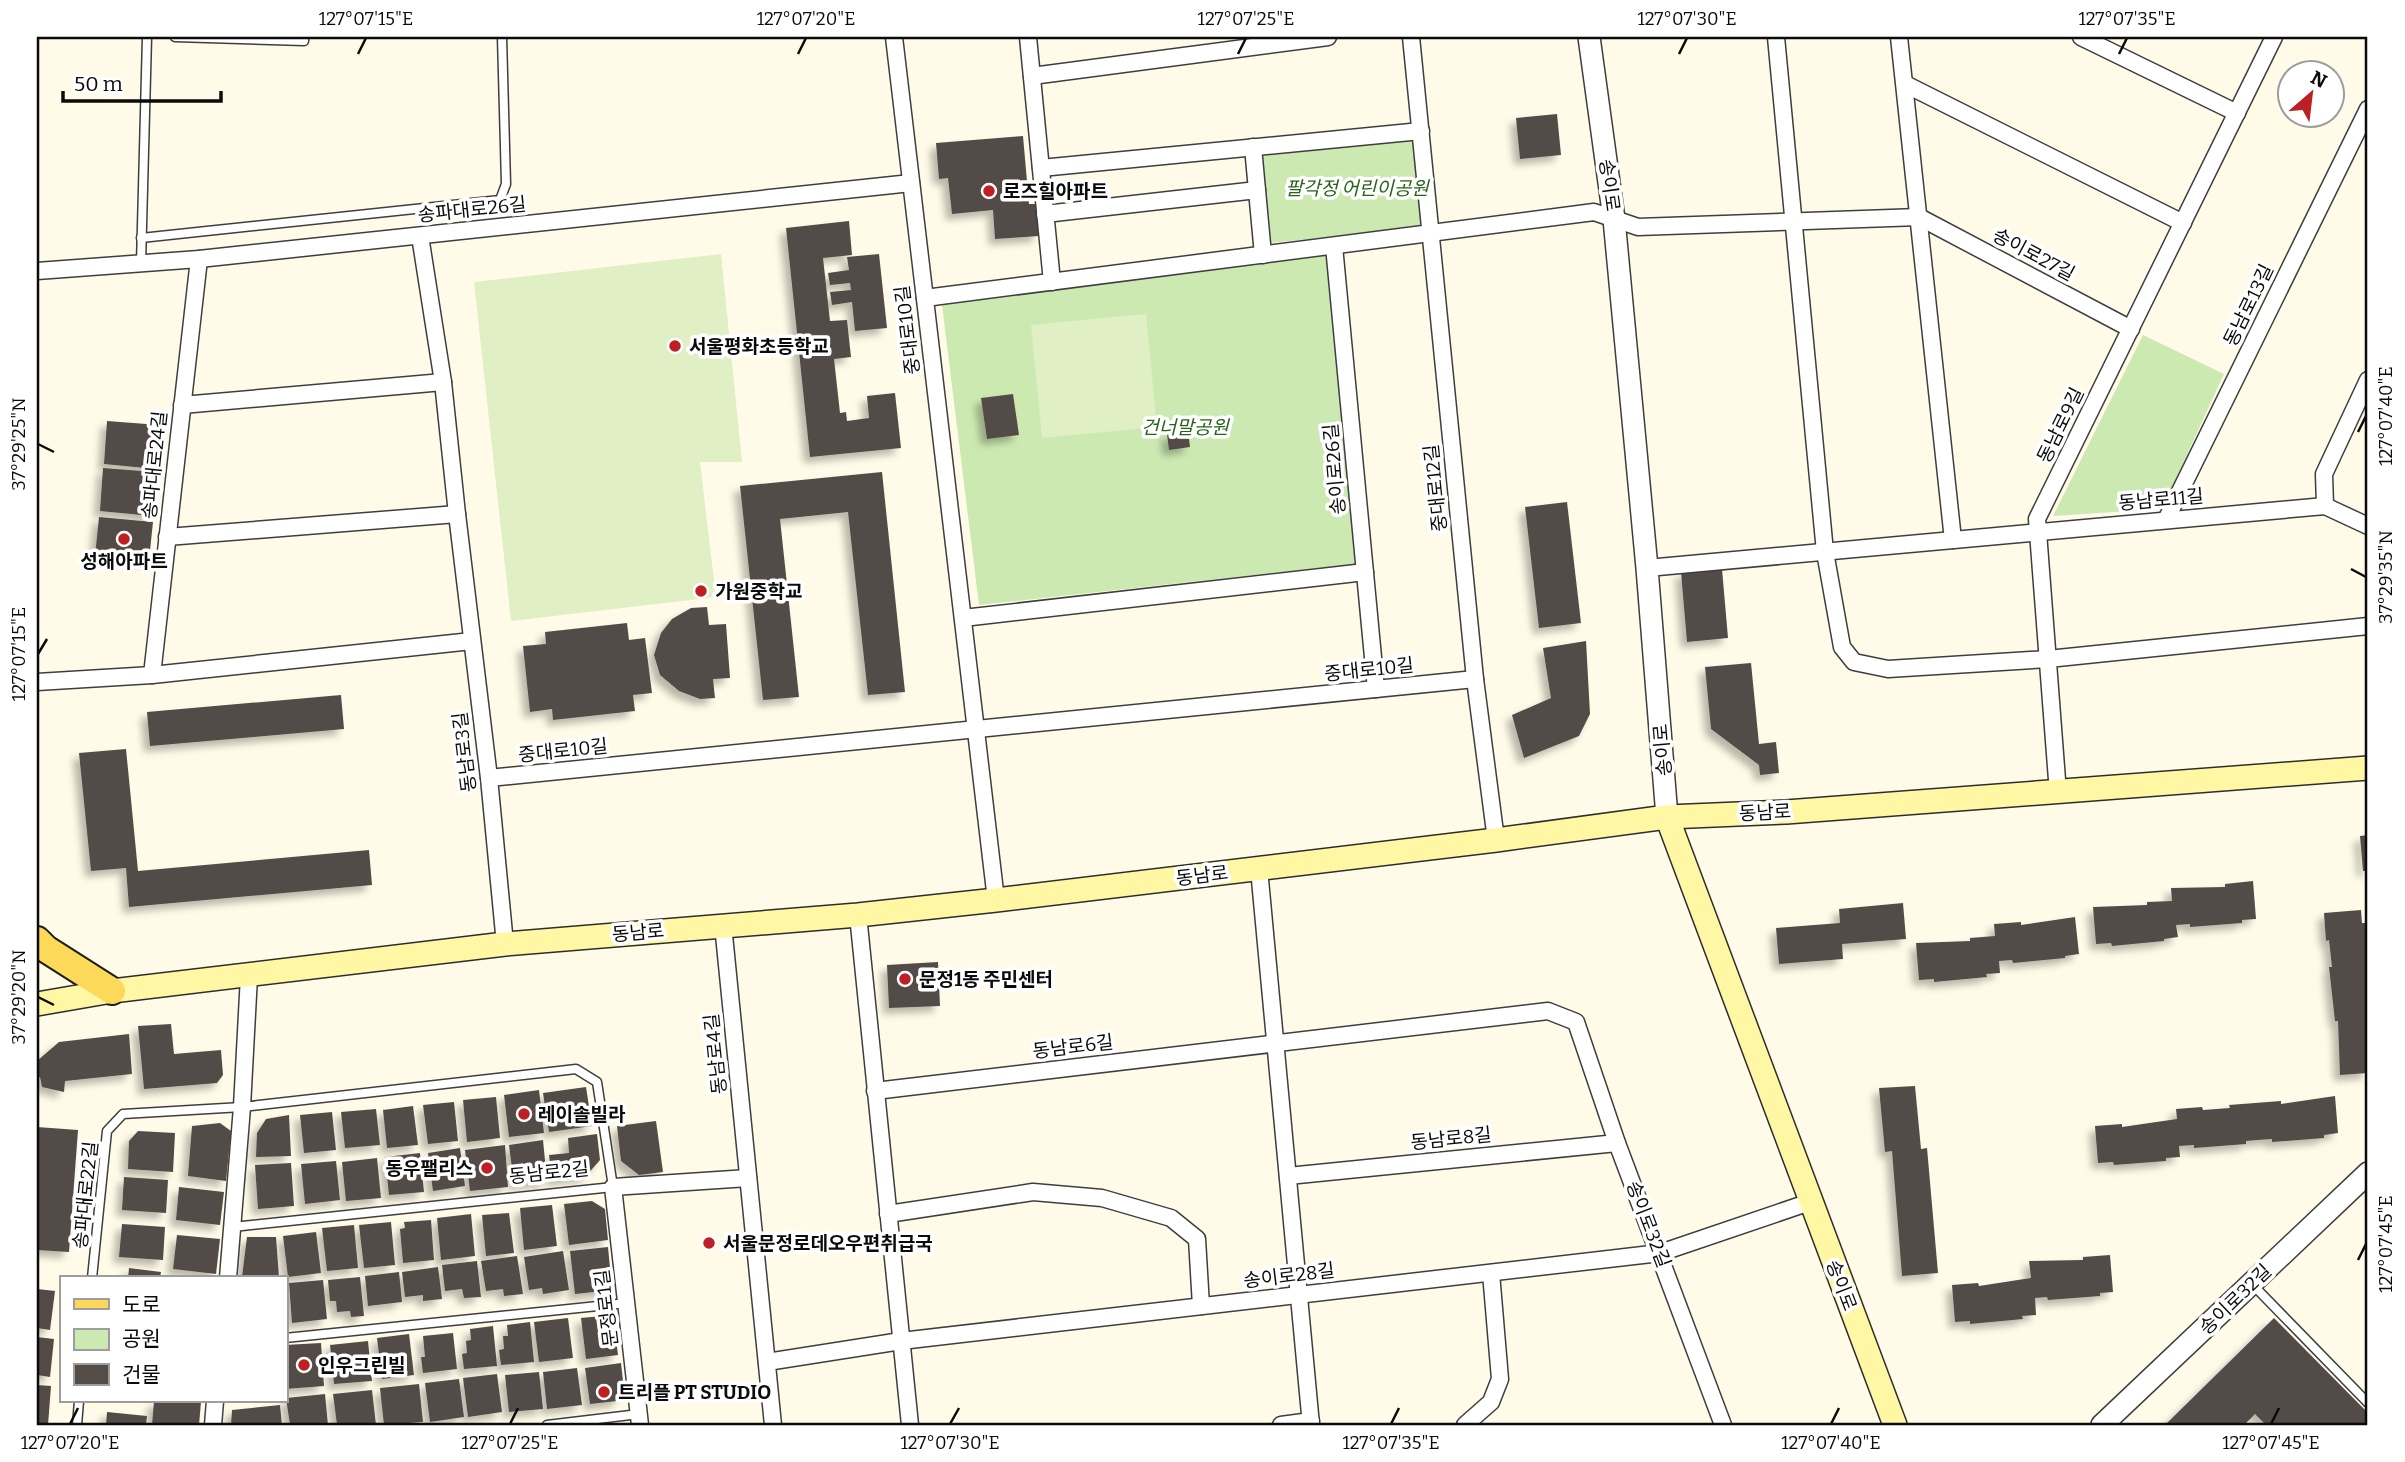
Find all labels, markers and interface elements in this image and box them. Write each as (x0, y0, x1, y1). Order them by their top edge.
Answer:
text: 127°07'15"E (319, 8, 413, 30)
text: 127°07'20"E (757, 8, 855, 30)
text: 127°07'25"E (1198, 8, 1294, 30)
text: 127°07'30"E (1637, 8, 1737, 30)
text: 127°07'35"E (2078, 8, 2176, 30)
scale bar (63, 60, 220, 104)
north arrow (2276, 60, 2346, 130)
text: N (2307, 66, 2331, 93)
text: 50 m (74, 71, 123, 97)
street label: 송이로 (1594, 157, 1625, 213)
park label: 팔각정 어린이공원 (1285, 177, 1430, 200)
place label: 로즈힐아파트 (1003, 180, 1108, 203)
marker: 로즈힐아파트 (981, 183, 997, 199)
street label: 송파대로26길 (417, 192, 527, 227)
street label: 송이로27길 (1989, 223, 2079, 286)
street label: 동남로13길 (2219, 260, 2278, 350)
street label: 중대로10길 (891, 284, 924, 376)
place label: 서울평화초등학교 (689, 335, 829, 358)
marker: 서울평화초등학교 (667, 338, 683, 354)
text: 127°07'40"E (2375, 366, 2397, 466)
street label: 동남로9길 (2032, 384, 2089, 467)
text: 37°29'25"N (8, 398, 30, 490)
street label: 송파대로24길 (137, 410, 172, 520)
park label: 건너말공원 (1141, 416, 1230, 439)
street label: 송이로26길 (1319, 422, 1350, 515)
street label: 중대로12길 (1419, 443, 1452, 533)
street label: 동남로11길 (2118, 484, 2205, 515)
text: 37°29'35"N (2375, 530, 2397, 624)
marker: 성해아파트 (116, 531, 132, 547)
place label: 성해아파트 (80, 550, 168, 573)
place label: 가원중학교 (715, 580, 802, 603)
marker: 가원중학교 (693, 583, 709, 599)
text: 127°07'15"E (8, 607, 30, 701)
street label: 중대로10길 (1323, 653, 1415, 686)
street label: 동남로3길 (448, 710, 481, 793)
street label: 송이로 (1649, 723, 1676, 777)
street label: 중대로10길 (517, 734, 609, 767)
street label: 동남로 (1738, 800, 1792, 825)
street label: 동남로 (1175, 861, 1229, 890)
street label: 동남로 (611, 919, 665, 946)
text: 37°29'20"N (8, 950, 30, 1044)
place label: 문정1동 주민센터 (919, 968, 1053, 991)
marker: 문정1동 주민센터 (897, 971, 913, 987)
street label: 동남로4길 (700, 1012, 731, 1095)
street label: 동남로6길 (1031, 1030, 1115, 1063)
place label: 레이솔빌라 (538, 1103, 626, 1126)
marker: 레이솔빌라 (516, 1106, 532, 1122)
street label: 동남로8길 (1409, 1123, 1493, 1154)
street label: 송파대로22길 (68, 1140, 103, 1250)
place label: 동우팰리스 (386, 1157, 473, 1180)
street label: 동남로2길 (508, 1157, 590, 1188)
marker: 동우팰리스 (479, 1160, 495, 1176)
street label: 송이로32길 (1621, 1178, 1676, 1271)
text: 127°07'45"E (2375, 1195, 2397, 1293)
place label: 서울문정로데오우편취급국 (723, 1232, 933, 1255)
marker: 서울문정로데오우편취급국 (701, 1235, 717, 1251)
street label: 송이로 (1821, 1257, 1862, 1314)
street label: 송이로28길 (1242, 1258, 1336, 1292)
street label: 송이로32길 (2195, 1259, 2276, 1339)
street label: 문정로1길 (590, 1268, 623, 1348)
legend (60, 1276, 287, 1402)
text: 도로 (122, 1292, 161, 1318)
text: 공원 (122, 1326, 161, 1352)
place label: 인우그린빌 (318, 1354, 405, 1377)
marker: 인우그린빌 (296, 1357, 312, 1373)
text: 건물 (122, 1362, 161, 1388)
place label: 트리플 PT STUDIO (618, 1381, 771, 1404)
marker: 트리플 PT STUDIO (596, 1384, 612, 1400)
text: 127°07'20"E (21, 1432, 119, 1454)
text: 127°07'25"E (462, 1432, 558, 1454)
text: 127°07'30"E (900, 1432, 1000, 1454)
text: 127°07'35"E (1342, 1432, 1440, 1454)
text: 127°07'40"E (1781, 1432, 1881, 1454)
text: 127°07'45"E (2222, 1432, 2320, 1454)

